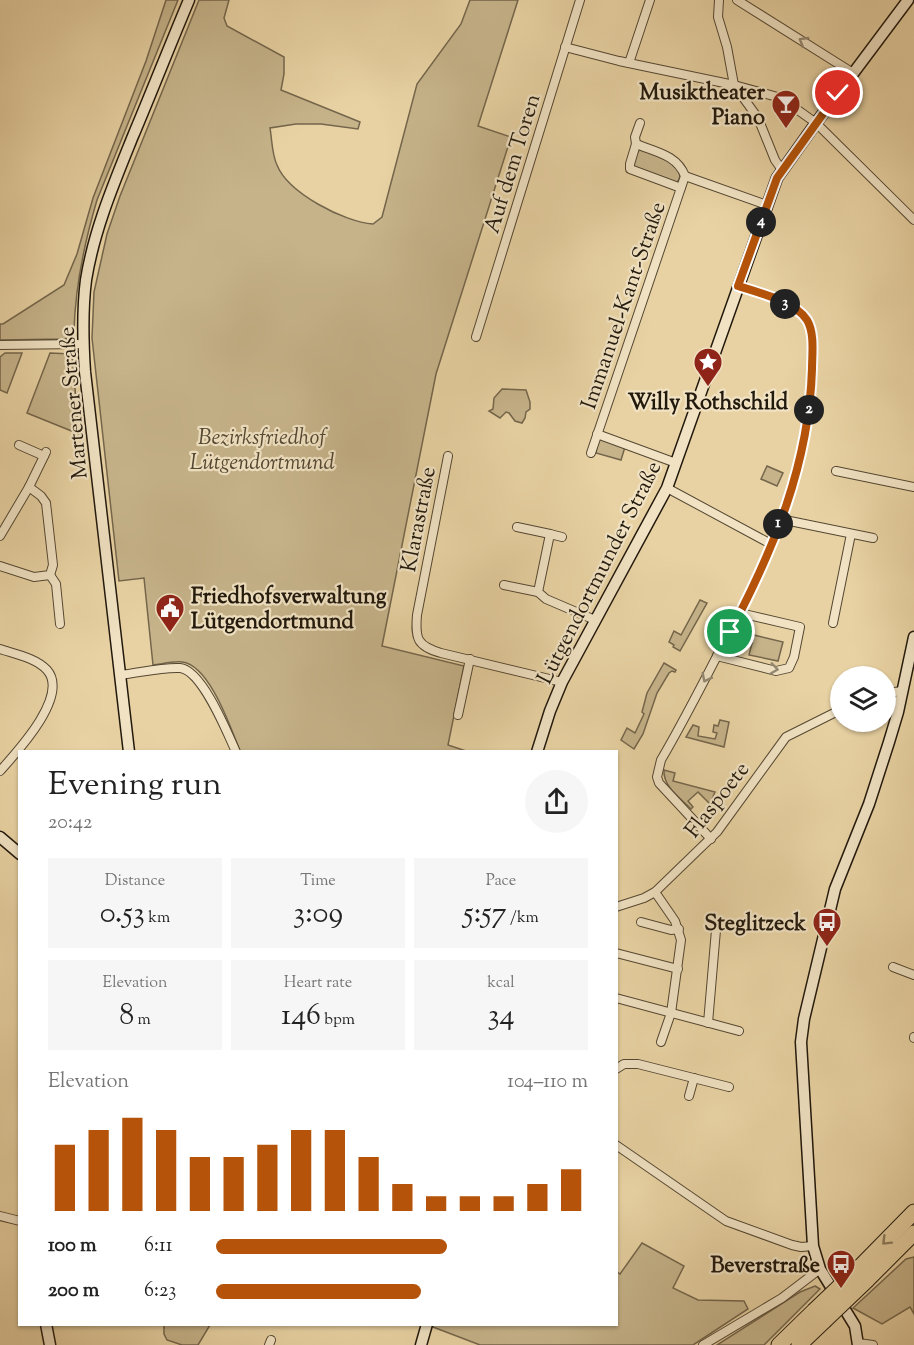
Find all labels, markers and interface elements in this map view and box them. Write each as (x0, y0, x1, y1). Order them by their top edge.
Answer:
one-way arrow (799, 37, 809, 49)
pin (812, 67, 863, 118)
icon: check (821, 76, 854, 109)
place label: Musiktheater Piano (639, 78, 766, 135)
bar icon: Musiktheater Piano (770, 88, 802, 130)
street label: Auf dem Toren (477, 90, 550, 238)
street label: Immanuel-Kant-Straße (574, 198, 675, 414)
pin: 4 (746, 207, 776, 237)
text: 4 (757, 210, 765, 233)
pin: 3 (770, 289, 800, 319)
text: 3 (782, 292, 788, 315)
street label: Martener Straße (52, 325, 98, 480)
place icon: Willy Rothschild (692, 346, 724, 388)
place label: Willy Rothschild (628, 388, 789, 420)
pin: 2 (794, 395, 824, 425)
text: 2 (805, 398, 813, 421)
park label: Bezirksfriedhof Lütgendortmund (189, 423, 335, 480)
street label: Lütgendortmunder Straße (530, 456, 671, 691)
street label: Klarastraße (394, 464, 446, 575)
pin: 1 (763, 509, 793, 539)
text: 1 (775, 512, 781, 535)
place label: Friedhofsverwaltung Lütgendortmund (191, 582, 387, 639)
public building icon: Friedhofsverwaltung Lütgendortmund (154, 592, 186, 634)
pin (704, 606, 755, 657)
icon: arrive (713, 615, 746, 648)
one-way arrow (769, 662, 778, 674)
map controls (830, 666, 896, 732)
button: layers (830, 666, 896, 732)
one-way arrow (701, 672, 713, 683)
street label: Flaspoete (678, 756, 758, 846)
text: Evening run (48, 762, 222, 810)
button: share (525, 770, 588, 833)
text: 20:42 (48, 809, 92, 838)
text: Distance (105, 870, 165, 893)
text: Time (300, 870, 336, 893)
text: Pace (486, 870, 516, 893)
text: 0.53 (100, 893, 145, 936)
text: 3:09 (293, 893, 343, 936)
text: 5:57 (463, 893, 507, 936)
bus stop icon: Steglitzeck (811, 906, 843, 948)
text: km (145, 907, 170, 930)
text: /km (507, 907, 539, 930)
place label: Steglitzeck (704, 909, 806, 941)
text: Elevation (103, 972, 167, 995)
text: Heart rate (284, 972, 352, 995)
text: kcal (487, 972, 515, 995)
text: 8 (119, 995, 134, 1038)
text: 146 (281, 995, 321, 1038)
text: 34 (487, 995, 515, 1038)
text: m (134, 1009, 151, 1032)
text: bpm (321, 1009, 355, 1032)
text: Elevation (48, 1068, 129, 1097)
text: 104–110 m (507, 1068, 588, 1097)
text: 100 m (48, 1232, 97, 1261)
text: 6:11 (144, 1232, 173, 1261)
one-way arrow (882, 1233, 893, 1244)
bus stop icon: Beverstraße (825, 1248, 857, 1290)
place label: Beverstraße (710, 1251, 820, 1283)
text: 200 m (48, 1277, 99, 1306)
text: 6:23 (144, 1277, 176, 1306)

